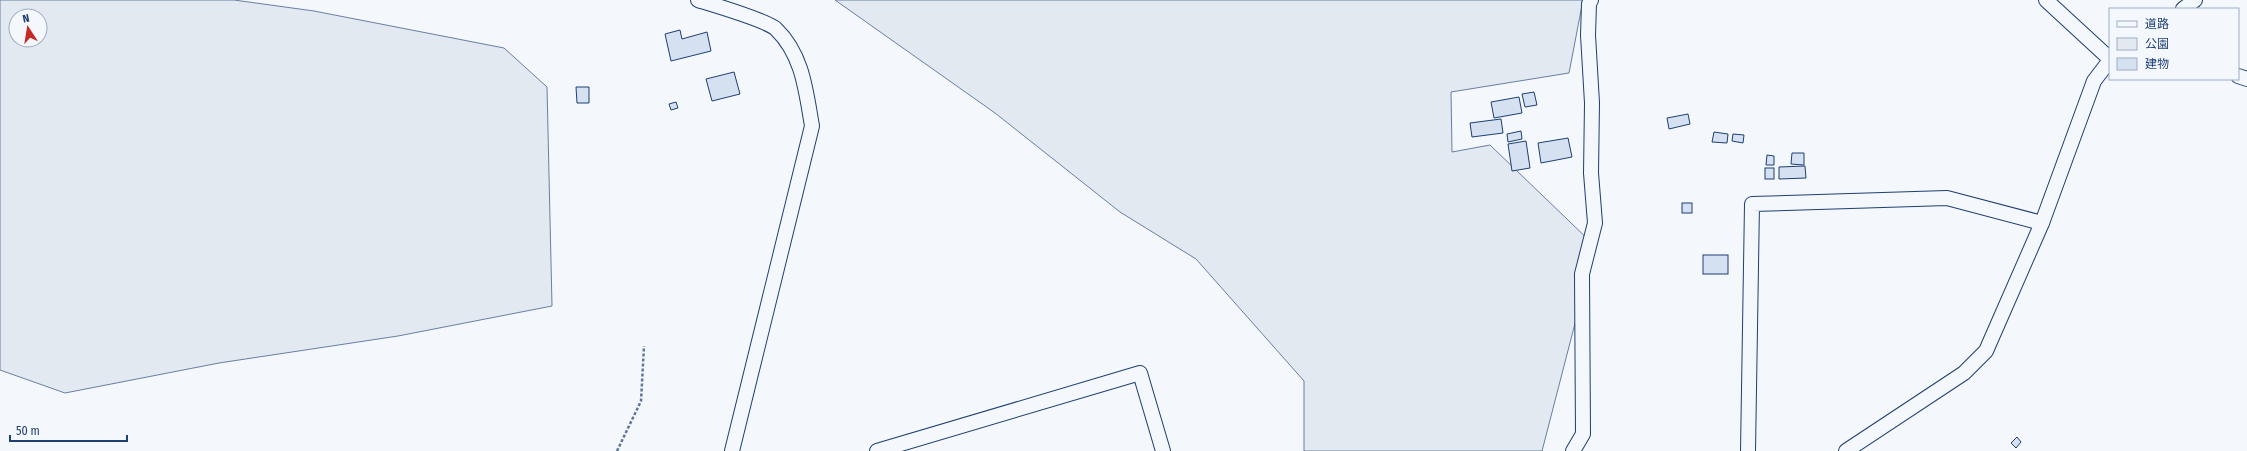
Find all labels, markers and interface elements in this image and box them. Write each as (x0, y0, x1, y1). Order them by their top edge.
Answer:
north arrow (8, 8, 48, 48)
legend (2109, 8, 2239, 80)
text: N (21, 12, 31, 26)
text: 道路 (2145, 17, 2169, 31)
text: 公園 (2145, 37, 2169, 51)
text: 建物 (2145, 57, 2169, 71)
scale bar (10, 417, 127, 443)
text: 50 m (16, 424, 40, 438)

